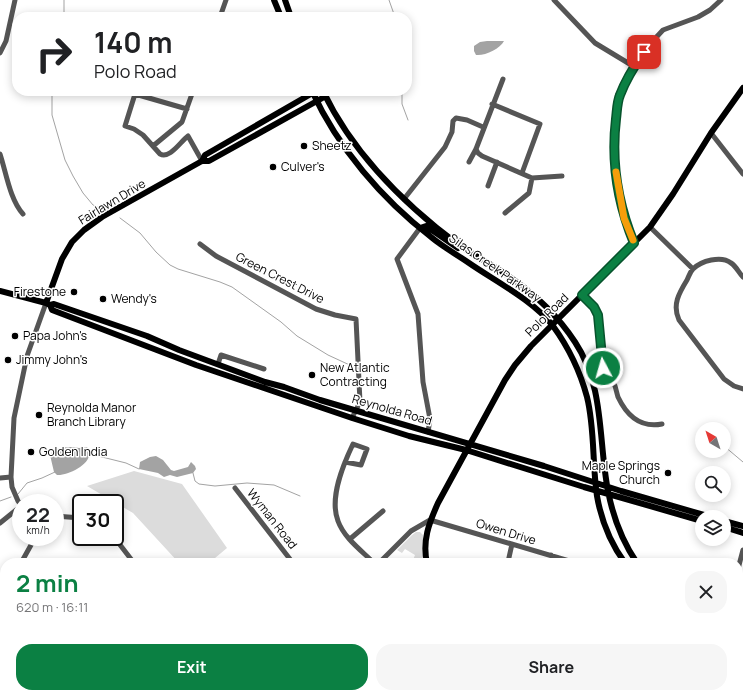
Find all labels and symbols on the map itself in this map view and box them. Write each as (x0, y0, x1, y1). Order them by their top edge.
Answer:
pin (627, 35, 661, 69)
place label: Sheetz (312, 137, 352, 154)
marker: Sheetz (299, 141, 309, 151)
place label: Culver's (281, 158, 325, 175)
marker: Culver's (268, 162, 278, 172)
street label: Fairlawn Drive (75, 175, 149, 228)
street label: Silas Creek Parkway (446, 229, 545, 306)
street label: Green Crest Drive (233, 248, 327, 307)
place label: Firestone (14, 283, 66, 300)
marker: Firestone (69, 287, 79, 297)
street label: Polo Road (521, 289, 572, 340)
place label: Wendy's (111, 290, 157, 307)
marker: Wendy's (98, 294, 108, 304)
place label: Papa John's (23, 327, 87, 344)
marker: Papa John's (10, 331, 20, 341)
position arrow (582, 347, 624, 389)
place label: Jimmy John's (16, 351, 88, 368)
marker: Jimmy John's (3, 355, 13, 365)
place label: New Atlantic Contracting (320, 359, 390, 390)
marker: New Atlantic Contracting (307, 370, 317, 380)
street label: Reynolda Road (350, 390, 434, 429)
place label: Reynolda Manor Branch Library (47, 399, 137, 430)
marker: Reynolda Manor Branch Library (34, 410, 44, 420)
north arrow (695, 422, 731, 458)
place label: Golden India (39, 443, 107, 460)
marker: Golden India (26, 447, 36, 457)
place label: Maple Springs Church (582, 457, 660, 488)
marker: Maple Springs Church (663, 468, 673, 478)
street label: Wyman Road (243, 485, 301, 552)
speed limit sign: 30 (72, 494, 124, 546)
street label: Owen Drive (474, 514, 538, 549)

